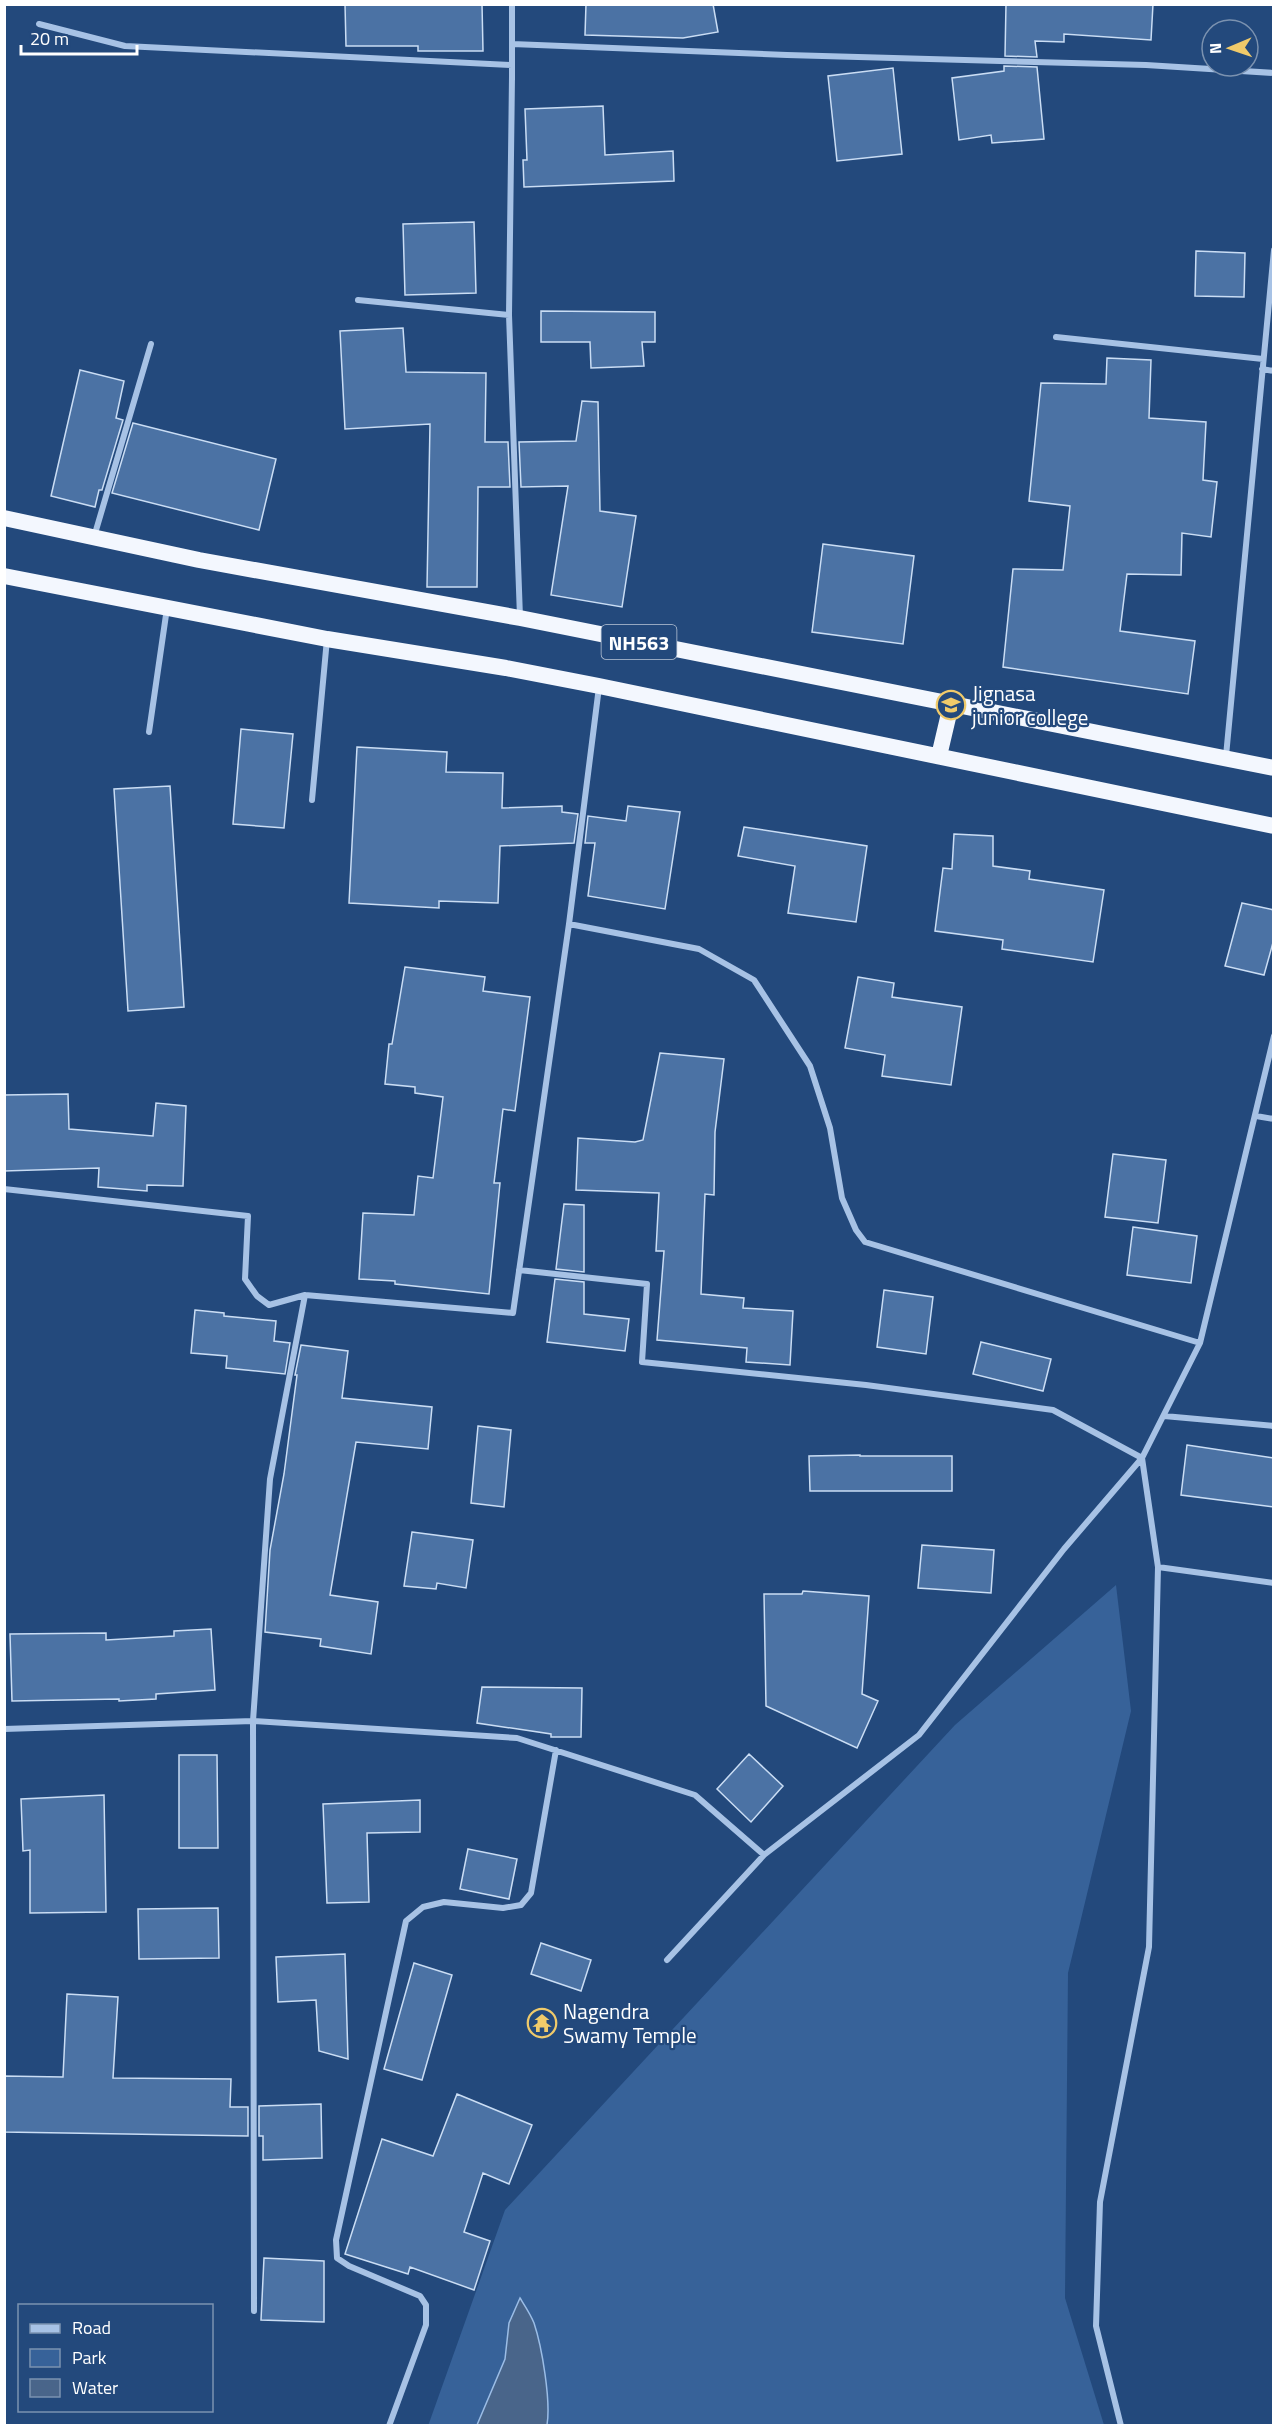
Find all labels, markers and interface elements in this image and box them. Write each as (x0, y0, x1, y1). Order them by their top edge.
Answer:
scale bar (21, 18, 136, 56)
north arrow (1200, 18, 1260, 78)
text: 20 m (30, 25, 69, 52)
text: N (1203, 43, 1227, 54)
road number: NH563 (602, 625, 676, 659)
place label: Jignasa junior college (970, 677, 1088, 733)
school or university icon: Jignasa junior college (935, 689, 967, 721)
place label: Nagendra Swamy Temple (563, 1995, 697, 2051)
temple icon: Nagendra Swamy Temple (526, 2007, 558, 2039)
legend (18, 2304, 213, 2412)
text: Road (72, 2314, 111, 2341)
text: Park (72, 2344, 107, 2371)
text: Water (72, 2374, 118, 2401)

